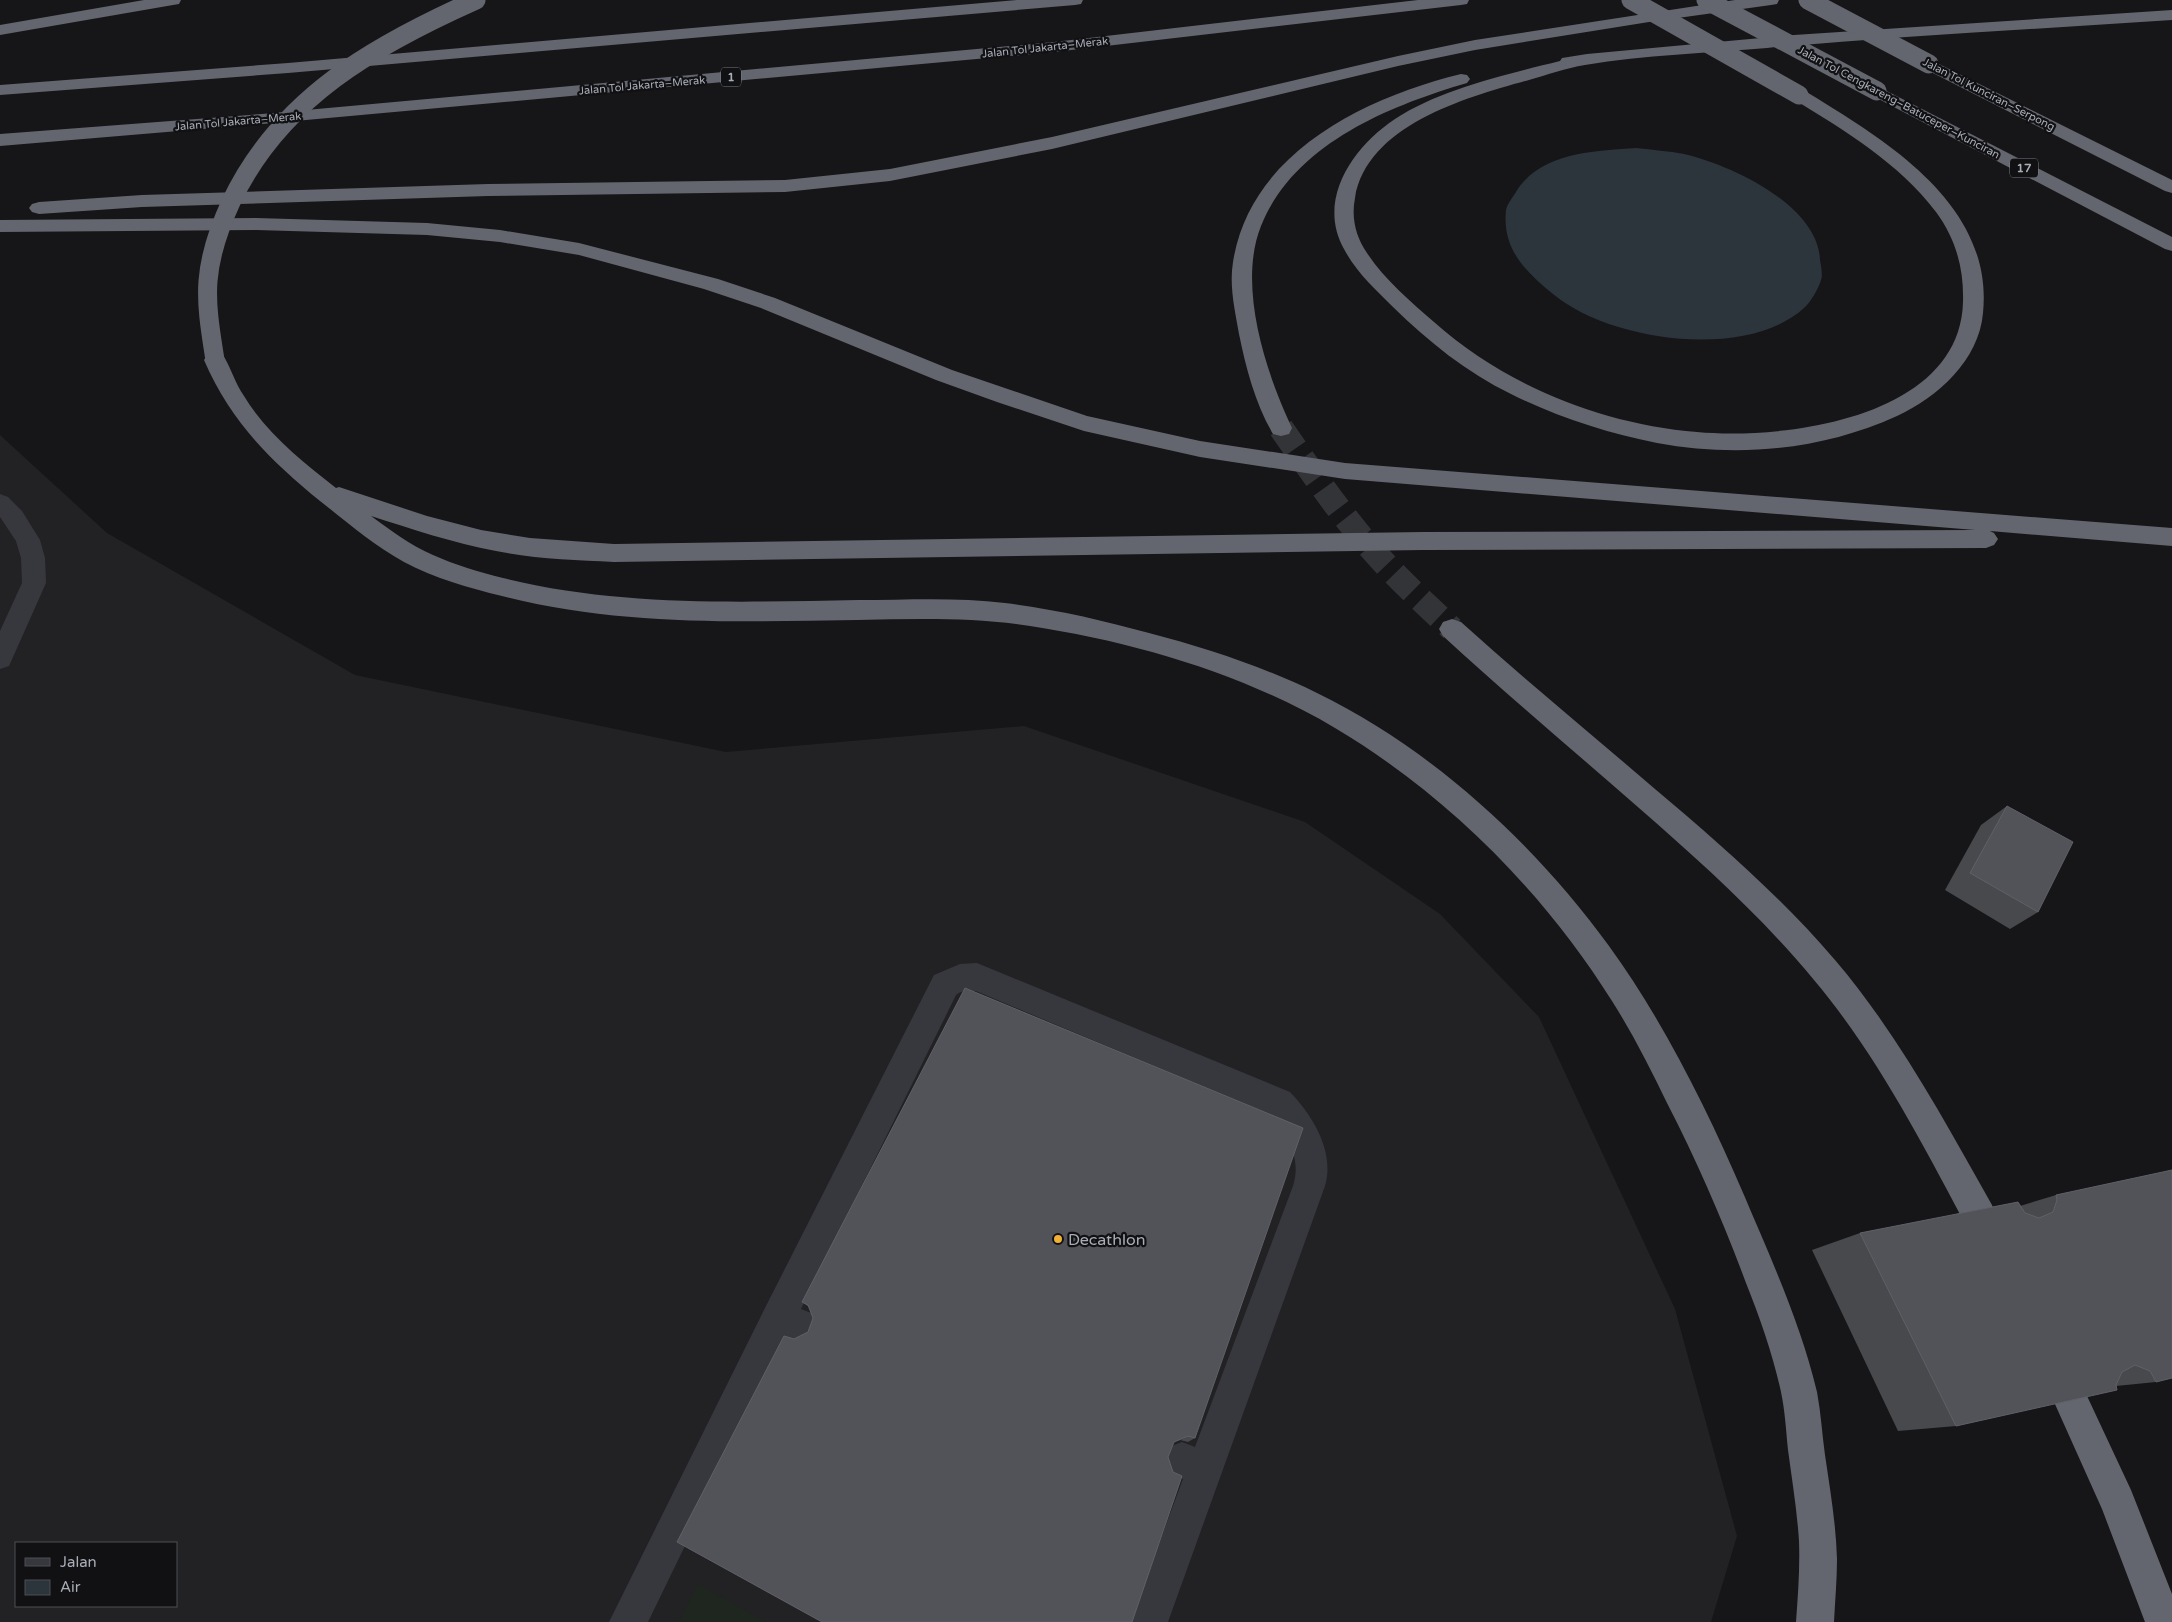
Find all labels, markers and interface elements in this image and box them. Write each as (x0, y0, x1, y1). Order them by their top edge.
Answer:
street label: Jalan Tol Jakarta–Merak (981, 34, 1109, 61)
street label: Jalan Tol Cengkareng–Batuceper–Kunciran (1796, 43, 2002, 161)
street label: Jalan Tol Kunciran–Serpong (1921, 55, 2057, 133)
road number: 1 (721, 68, 741, 86)
street label: Jalan Tol Jakarta–Merak (578, 74, 706, 97)
street label: Jalan Tol Jakarta–Merak (174, 110, 302, 133)
road number: 17 (2010, 158, 2038, 178)
place label: Decathlon (1068, 1230, 1145, 1250)
marker: Decathlon (1052, 1233, 1064, 1245)
legend (15, 1542, 178, 1607)
text: Jalan (60, 1553, 97, 1571)
text: Air (60, 1578, 81, 1596)

